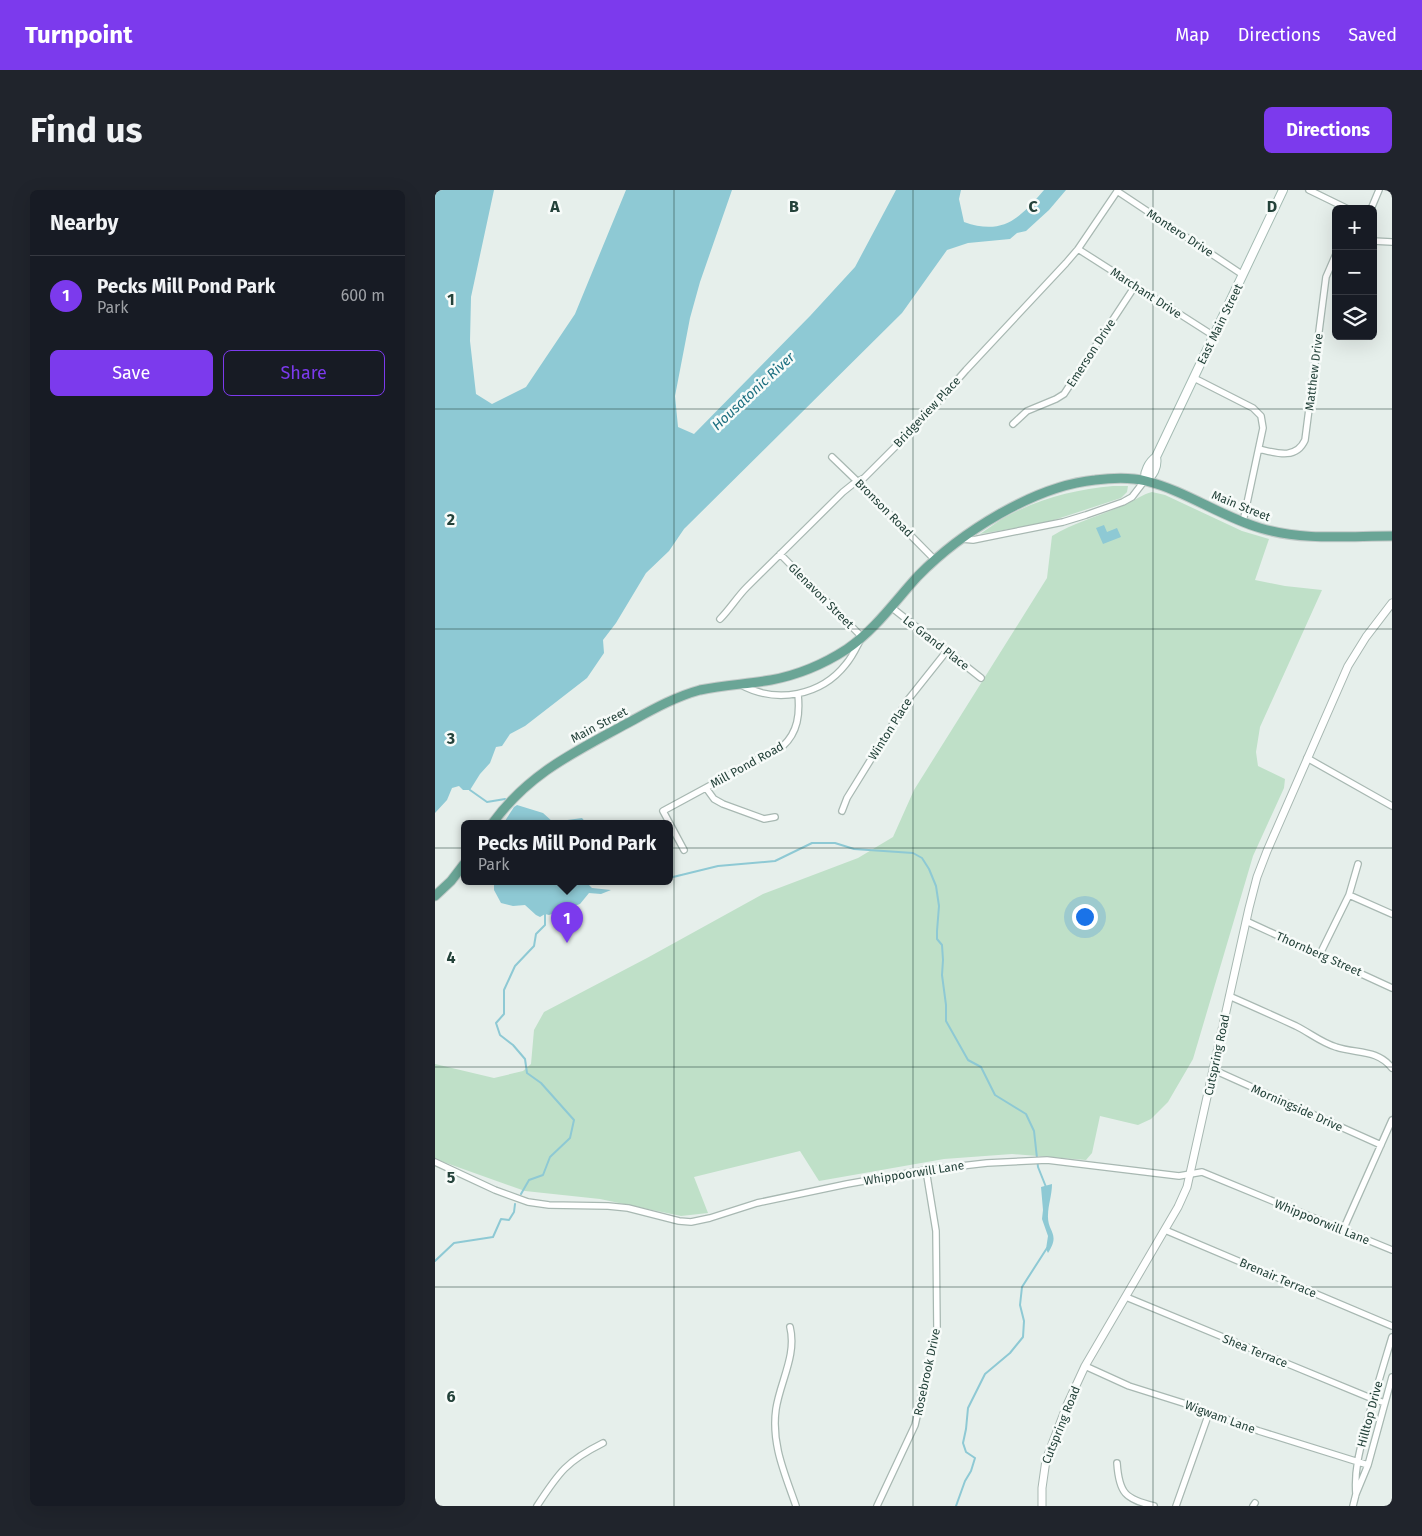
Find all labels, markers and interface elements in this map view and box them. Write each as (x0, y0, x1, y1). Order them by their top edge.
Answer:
text: Turnpoint (25, 21, 132, 49)
text: Map (1175, 24, 1210, 46)
text: Directions (1238, 24, 1320, 46)
text: Saved (1348, 24, 1397, 46)
button: Directions (1264, 107, 1392, 153)
text: Find us (30, 109, 142, 151)
text: A (549, 197, 560, 216)
text: B (789, 197, 799, 216)
text: C (1028, 197, 1038, 216)
text: D (1267, 197, 1277, 216)
map controls (1332, 205, 1377, 340)
button: + (1332, 205, 1377, 250)
street label: Montero Drive (1144, 206, 1216, 260)
text: Nearby (50, 210, 118, 236)
button: − (1332, 250, 1377, 295)
street label: Marchant Drive (1108, 265, 1184, 321)
text: Pecks Mill Pond Park (97, 275, 275, 298)
street label: East Main Street (1194, 281, 1246, 367)
text: 1 (62, 286, 70, 305)
text: 600 m (341, 286, 385, 305)
text: 1 (447, 290, 455, 309)
button: layers (1332, 295, 1377, 340)
text: Park (97, 298, 129, 317)
street label: Emerson Drive (1064, 316, 1118, 390)
street label: Matthew Drive (1302, 332, 1326, 412)
water label: Housatonic River (709, 348, 799, 434)
button: Save (50, 350, 213, 396)
button: Share (223, 350, 385, 396)
street label: Bridgeview Place (891, 374, 963, 450)
street label: Bronson Road (852, 476, 916, 540)
street label: Main Street (1210, 488, 1273, 524)
text: 2 (447, 510, 455, 529)
street label: Glenavon Street (785, 560, 857, 632)
street label: Le Grand Place (900, 613, 972, 673)
street label: Winton Place (865, 695, 915, 763)
street label: Main Street (568, 704, 630, 746)
text: 3 (446, 729, 455, 748)
street label: Mill Pond Road (708, 739, 786, 791)
popup (461, 820, 673, 885)
text: Pecks Mill Pond Park (478, 832, 656, 855)
text: Park (478, 855, 509, 874)
pin: 1 (551, 902, 583, 943)
your location (1072, 904, 1098, 930)
street label: Thornberg Street (1274, 929, 1364, 979)
text: 4 (446, 948, 456, 967)
street label: Cutspring Road (1202, 1013, 1232, 1097)
street label: Morningside Drive (1249, 1082, 1345, 1134)
street label: Whippoorwill Lane (863, 1158, 965, 1188)
text: 5 (447, 1168, 456, 1187)
street label: Whippoorwill Lane (1272, 1197, 1372, 1247)
street label: Brenair Terrace (1237, 1255, 1319, 1301)
street label: Rosebrook Drive (911, 1327, 943, 1417)
street label: Shea Terrace (1220, 1332, 1290, 1370)
street label: Hilltop Drive (1354, 1379, 1386, 1449)
street label: Cutspring Road (1039, 1384, 1083, 1466)
text: 6 (446, 1387, 456, 1406)
street label: Wigwam Lane (1183, 1398, 1257, 1436)

